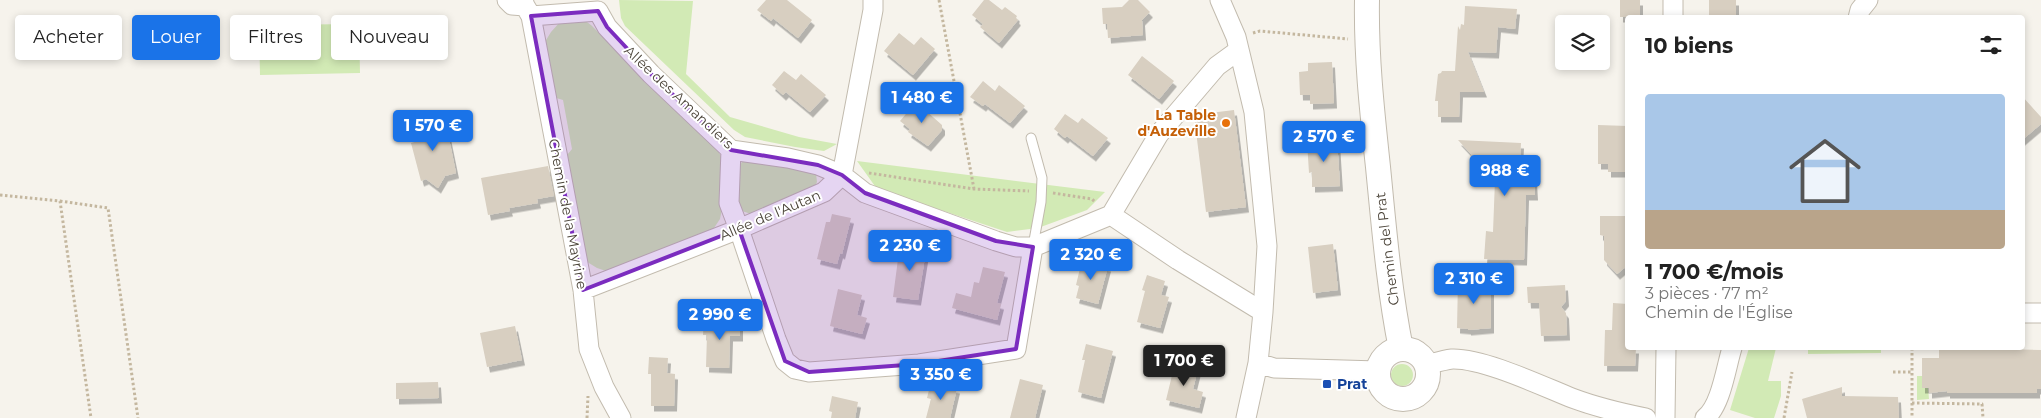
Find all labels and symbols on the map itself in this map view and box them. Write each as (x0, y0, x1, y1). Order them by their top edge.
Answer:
street label: Allée des Amandiers (620, 42, 738, 153)
pin: 1 480 € (876, 82, 968, 124)
place label: La Table d'Auzeville (1137, 106, 1216, 140)
pin: 1 570 € (387, 110, 479, 152)
marker: La Table d'Auzeville (1220, 117, 1232, 129)
pin: 2 570 € (1278, 120, 1370, 163)
street label: Chemin de la Mayrine (545, 137, 591, 291)
pin: 988 € (1470, 154, 1540, 197)
street label: Allée de l'Autan (717, 186, 823, 244)
street label: Chemin del Prat (1371, 191, 1403, 307)
pin: 2 230 € (864, 230, 956, 272)
pin: 2 320 € (1045, 238, 1137, 281)
pin: 2 310 € (1428, 262, 1520, 305)
pin: 2 990 € (674, 298, 766, 341)
pin: 1 700 € (1138, 344, 1230, 387)
pin: 3 350 € (895, 358, 987, 401)
place label: Prat (1337, 375, 1367, 393)
marker: Prat (1321, 378, 1333, 390)

